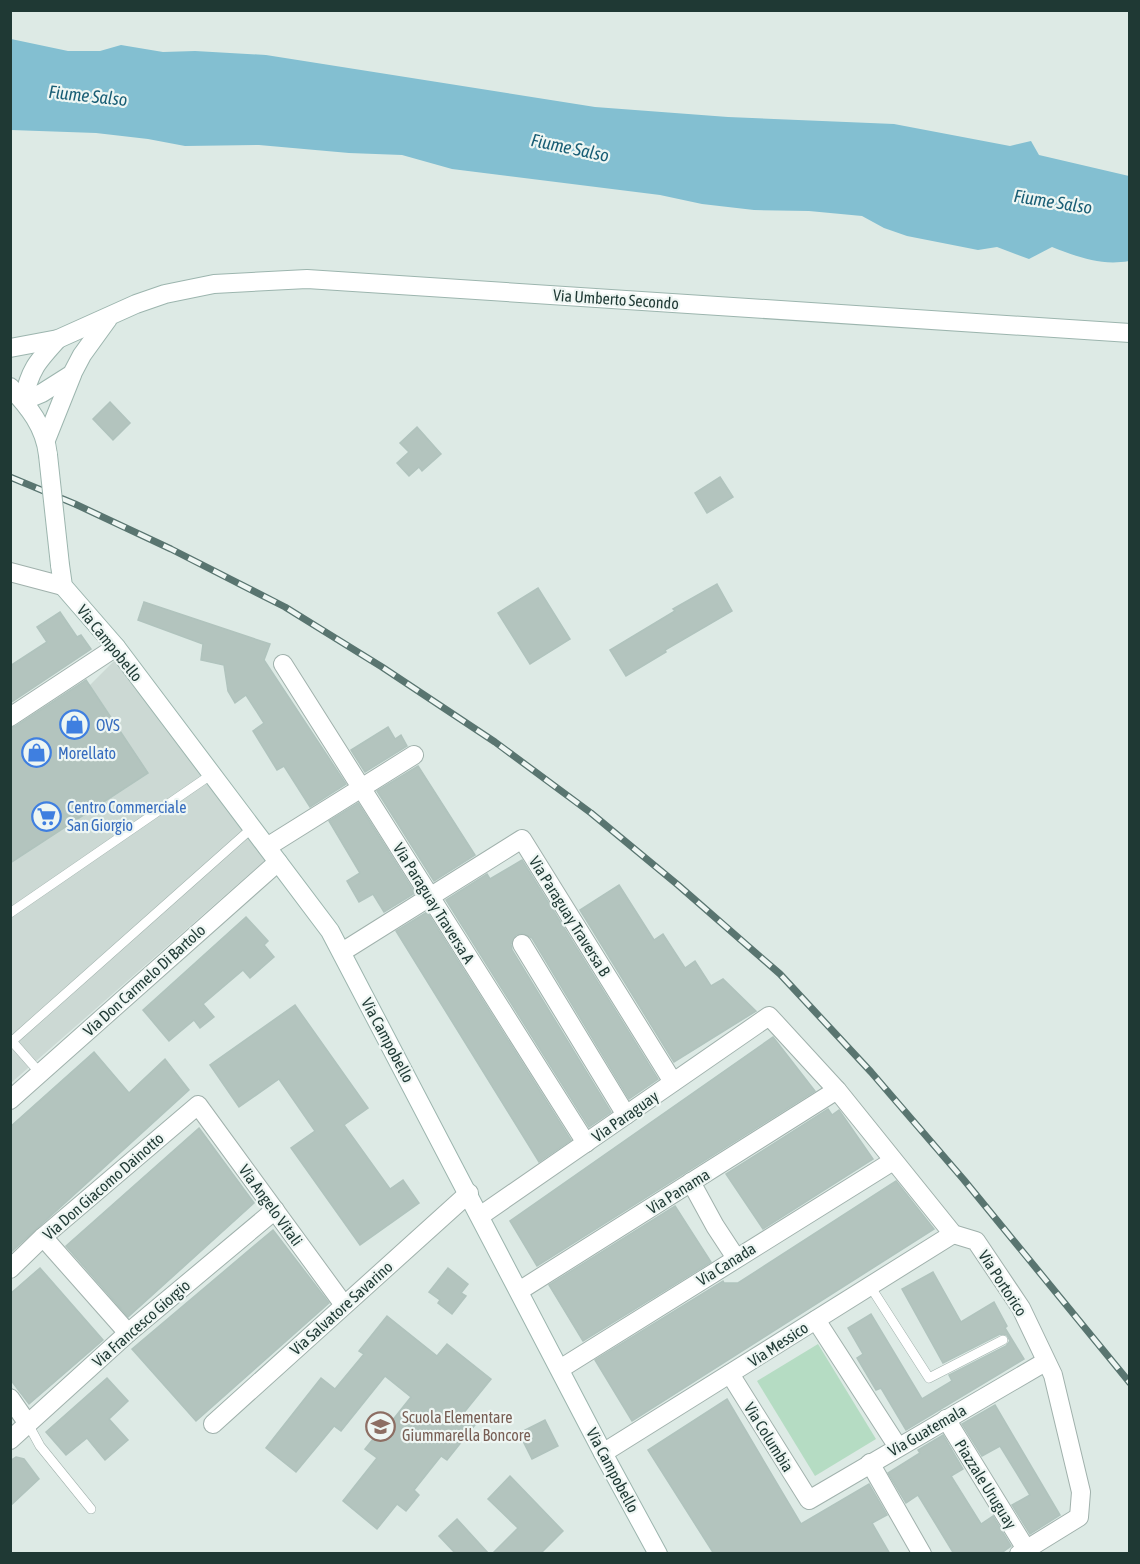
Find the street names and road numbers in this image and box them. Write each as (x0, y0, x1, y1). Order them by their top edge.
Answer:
street label: Via Umberto Secondo (553, 286, 679, 312)
street label: Via Campobello (73, 601, 146, 685)
street label: Via Paraguay Traversa A (389, 840, 478, 967)
street label: Via Paraguay Traversa B (525, 853, 614, 980)
street label: Via Don Carmelo Di Bartolo (79, 921, 209, 1039)
street label: Via Campobello (357, 995, 418, 1086)
street label: Via Paraguay (588, 1086, 662, 1146)
street label: Via Don Giacomo Dainotto (39, 1129, 167, 1243)
street label: Via Angelo Vitali (235, 1161, 306, 1250)
street label: Via Panama (643, 1165, 713, 1217)
street label: Via Canada (693, 1239, 759, 1289)
street label: Via Portorico (975, 1247, 1031, 1319)
street label: Via Salvatore Savarino (286, 1257, 396, 1359)
street label: Via Francesco Giorgio (89, 1276, 194, 1371)
street label: Via Messico (745, 1318, 811, 1370)
street label: Via Columbia (741, 1399, 797, 1475)
street label: Via Guatemala (885, 1400, 969, 1460)
street label: Via Campobello (582, 1425, 643, 1516)
street label: Piazzale Uruguay (951, 1436, 1021, 1533)

